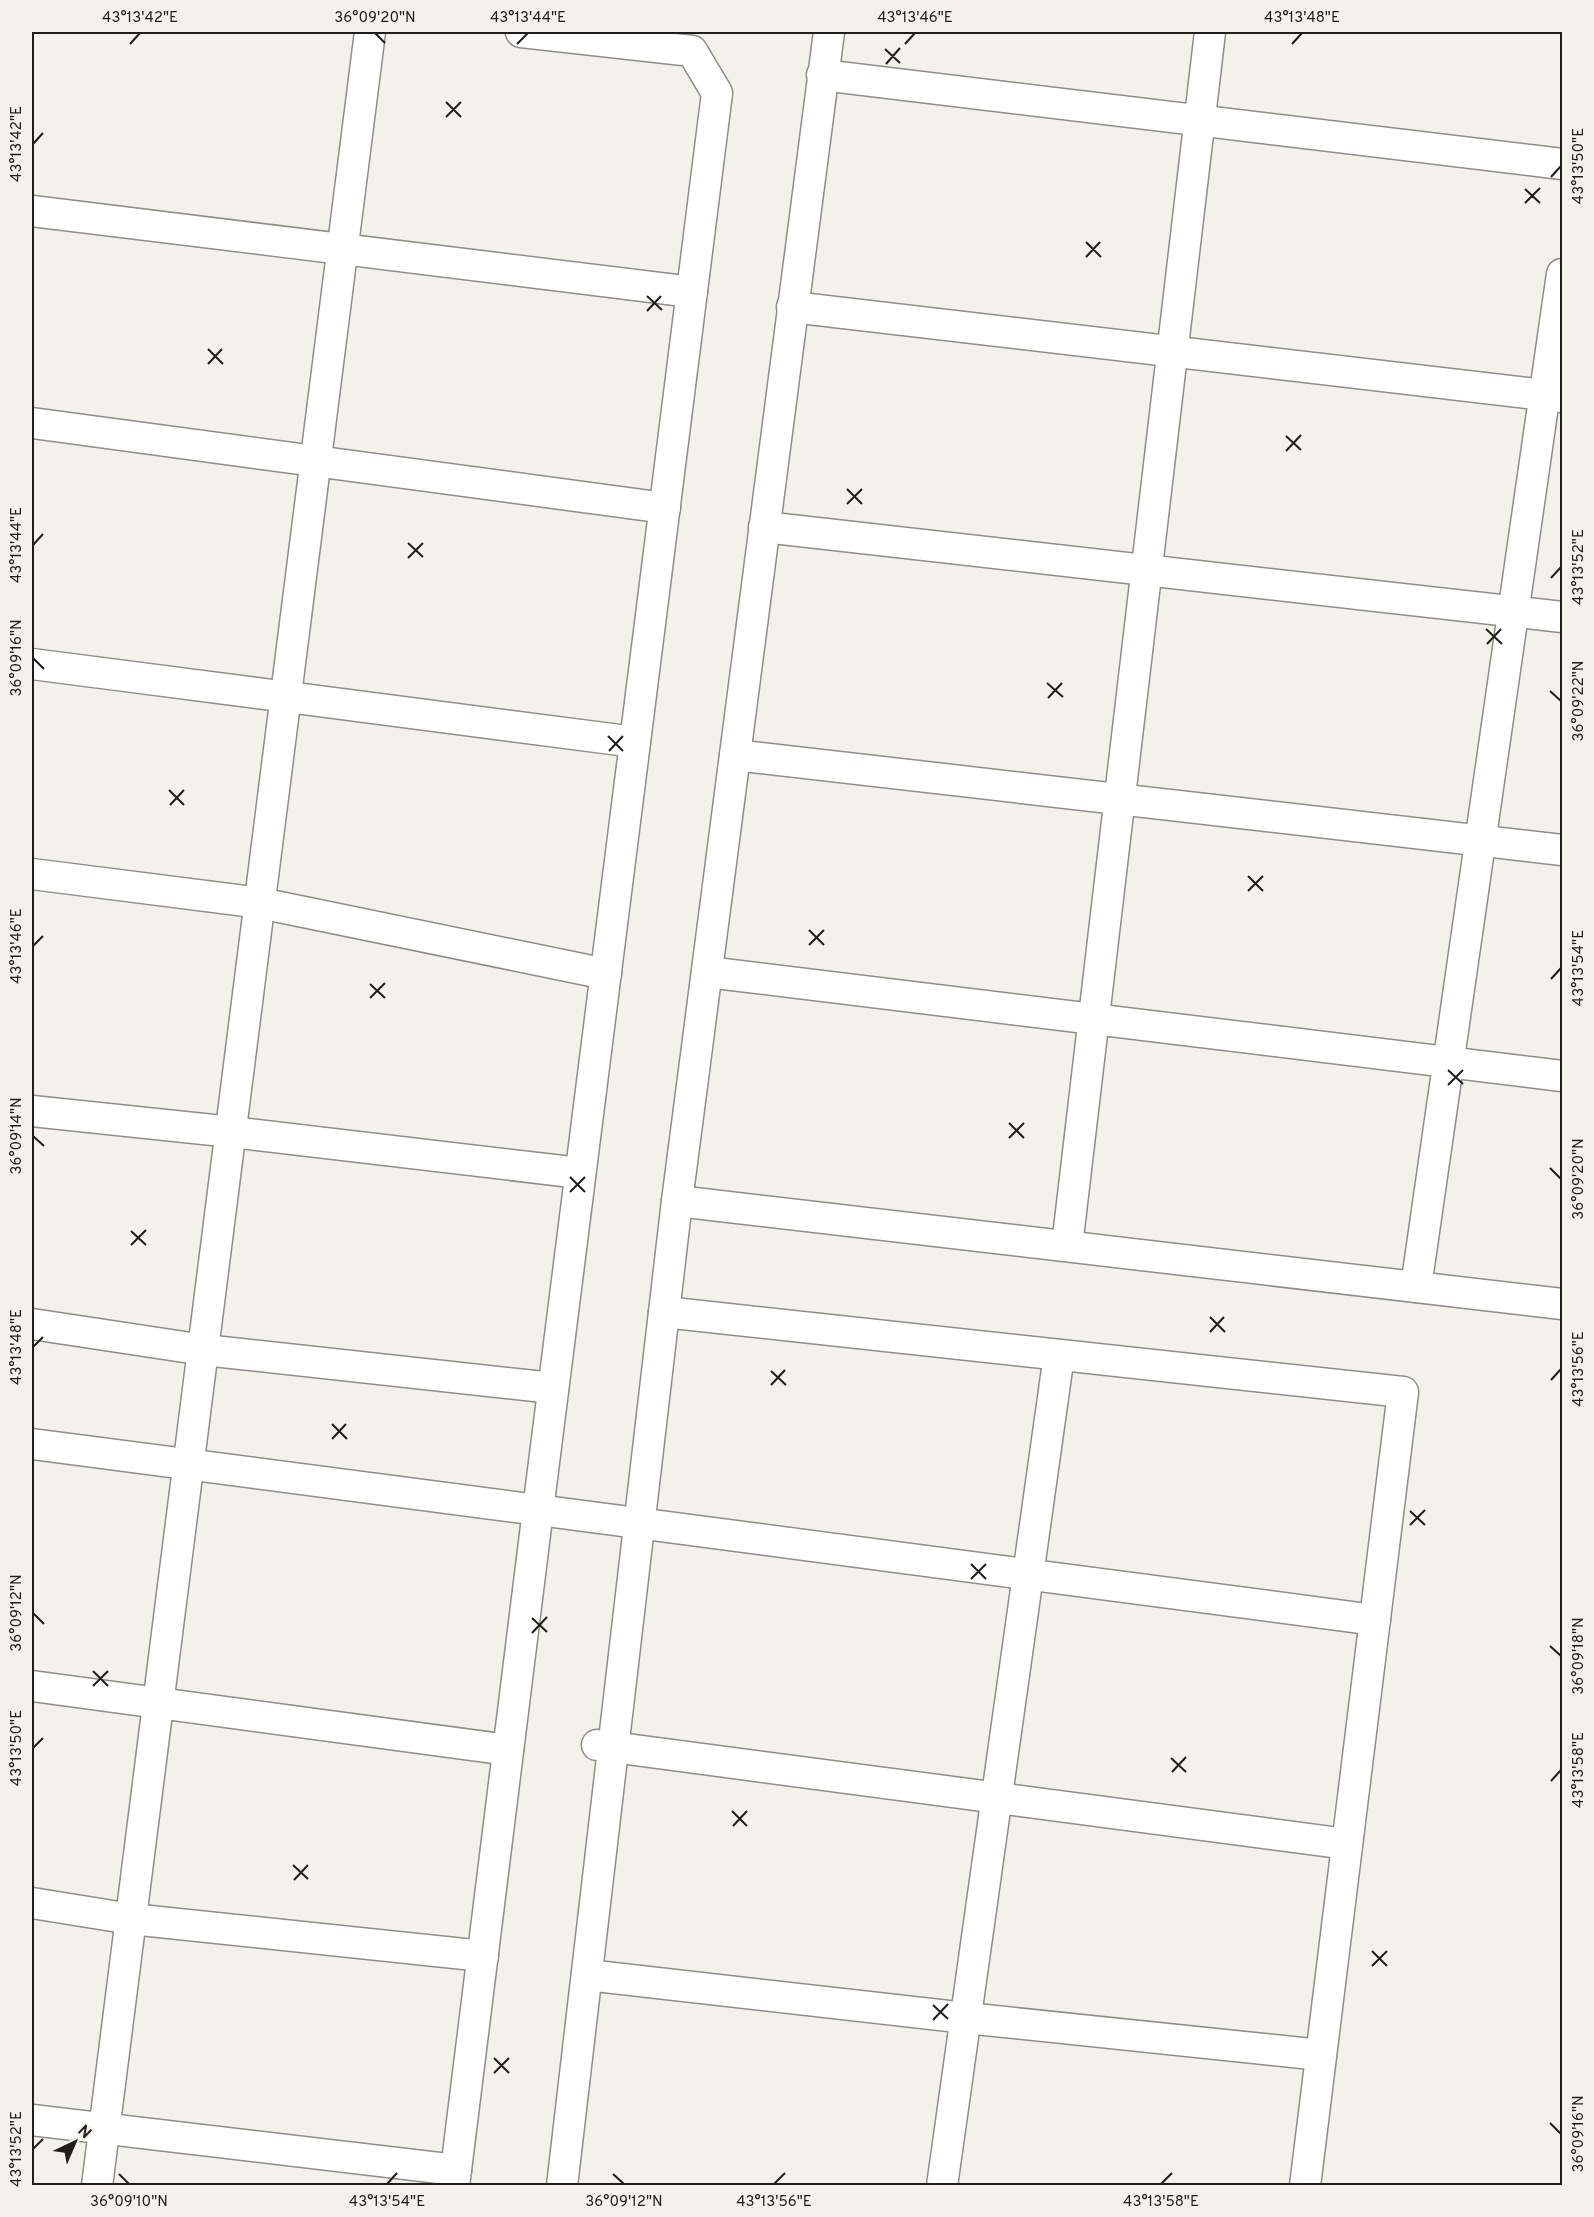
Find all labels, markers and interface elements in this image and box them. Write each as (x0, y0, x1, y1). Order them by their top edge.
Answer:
text: 43°13'42"E (102, 9, 178, 28)
text: 36°09'20"N (334, 9, 416, 28)
text: 43°13'44"E (490, 9, 566, 28)
text: 43°13'46"E (877, 9, 953, 28)
text: 43°13'48"E (1264, 9, 1340, 28)
text: 43°13'42"E (8, 106, 27, 182)
text: 43°13'50"E (1570, 128, 1589, 204)
text: 43°13'44"E (8, 507, 27, 583)
text: 43°13'52"E (1570, 529, 1589, 605)
text: 36°09'16"N (8, 619, 27, 697)
text: 36°09'22"N (1570, 661, 1589, 741)
text: 43°13'46"E (8, 908, 27, 984)
text: 43°13'54"E (1570, 930, 1589, 1006)
text: 36°09'14"N (8, 1097, 27, 1175)
text: 36°09'20"N (1570, 1138, 1589, 1220)
text: 43°13'48"E (8, 1309, 27, 1385)
text: 43°13'56"E (1570, 1331, 1589, 1407)
text: 36°09'12"N (8, 1574, 27, 1652)
text: 36°09'18"N (1570, 1617, 1589, 1695)
text: 43°13'50"E (8, 1710, 27, 1786)
text: 43°13'58"E (1570, 1732, 1589, 1808)
text: 36°09'16"N (1570, 2095, 1589, 2173)
text: 43°13'52"E (8, 2111, 27, 2187)
north arrow (45, 2112, 105, 2172)
text: N (73, 2121, 95, 2144)
text: 36°09'10"N (90, 2193, 168, 2212)
text: 43°13'54"E (349, 2193, 425, 2212)
text: 36°09'12"N (585, 2193, 663, 2212)
text: 43°13'56"E (736, 2193, 812, 2212)
text: 43°13'58"E (1123, 2193, 1199, 2212)

